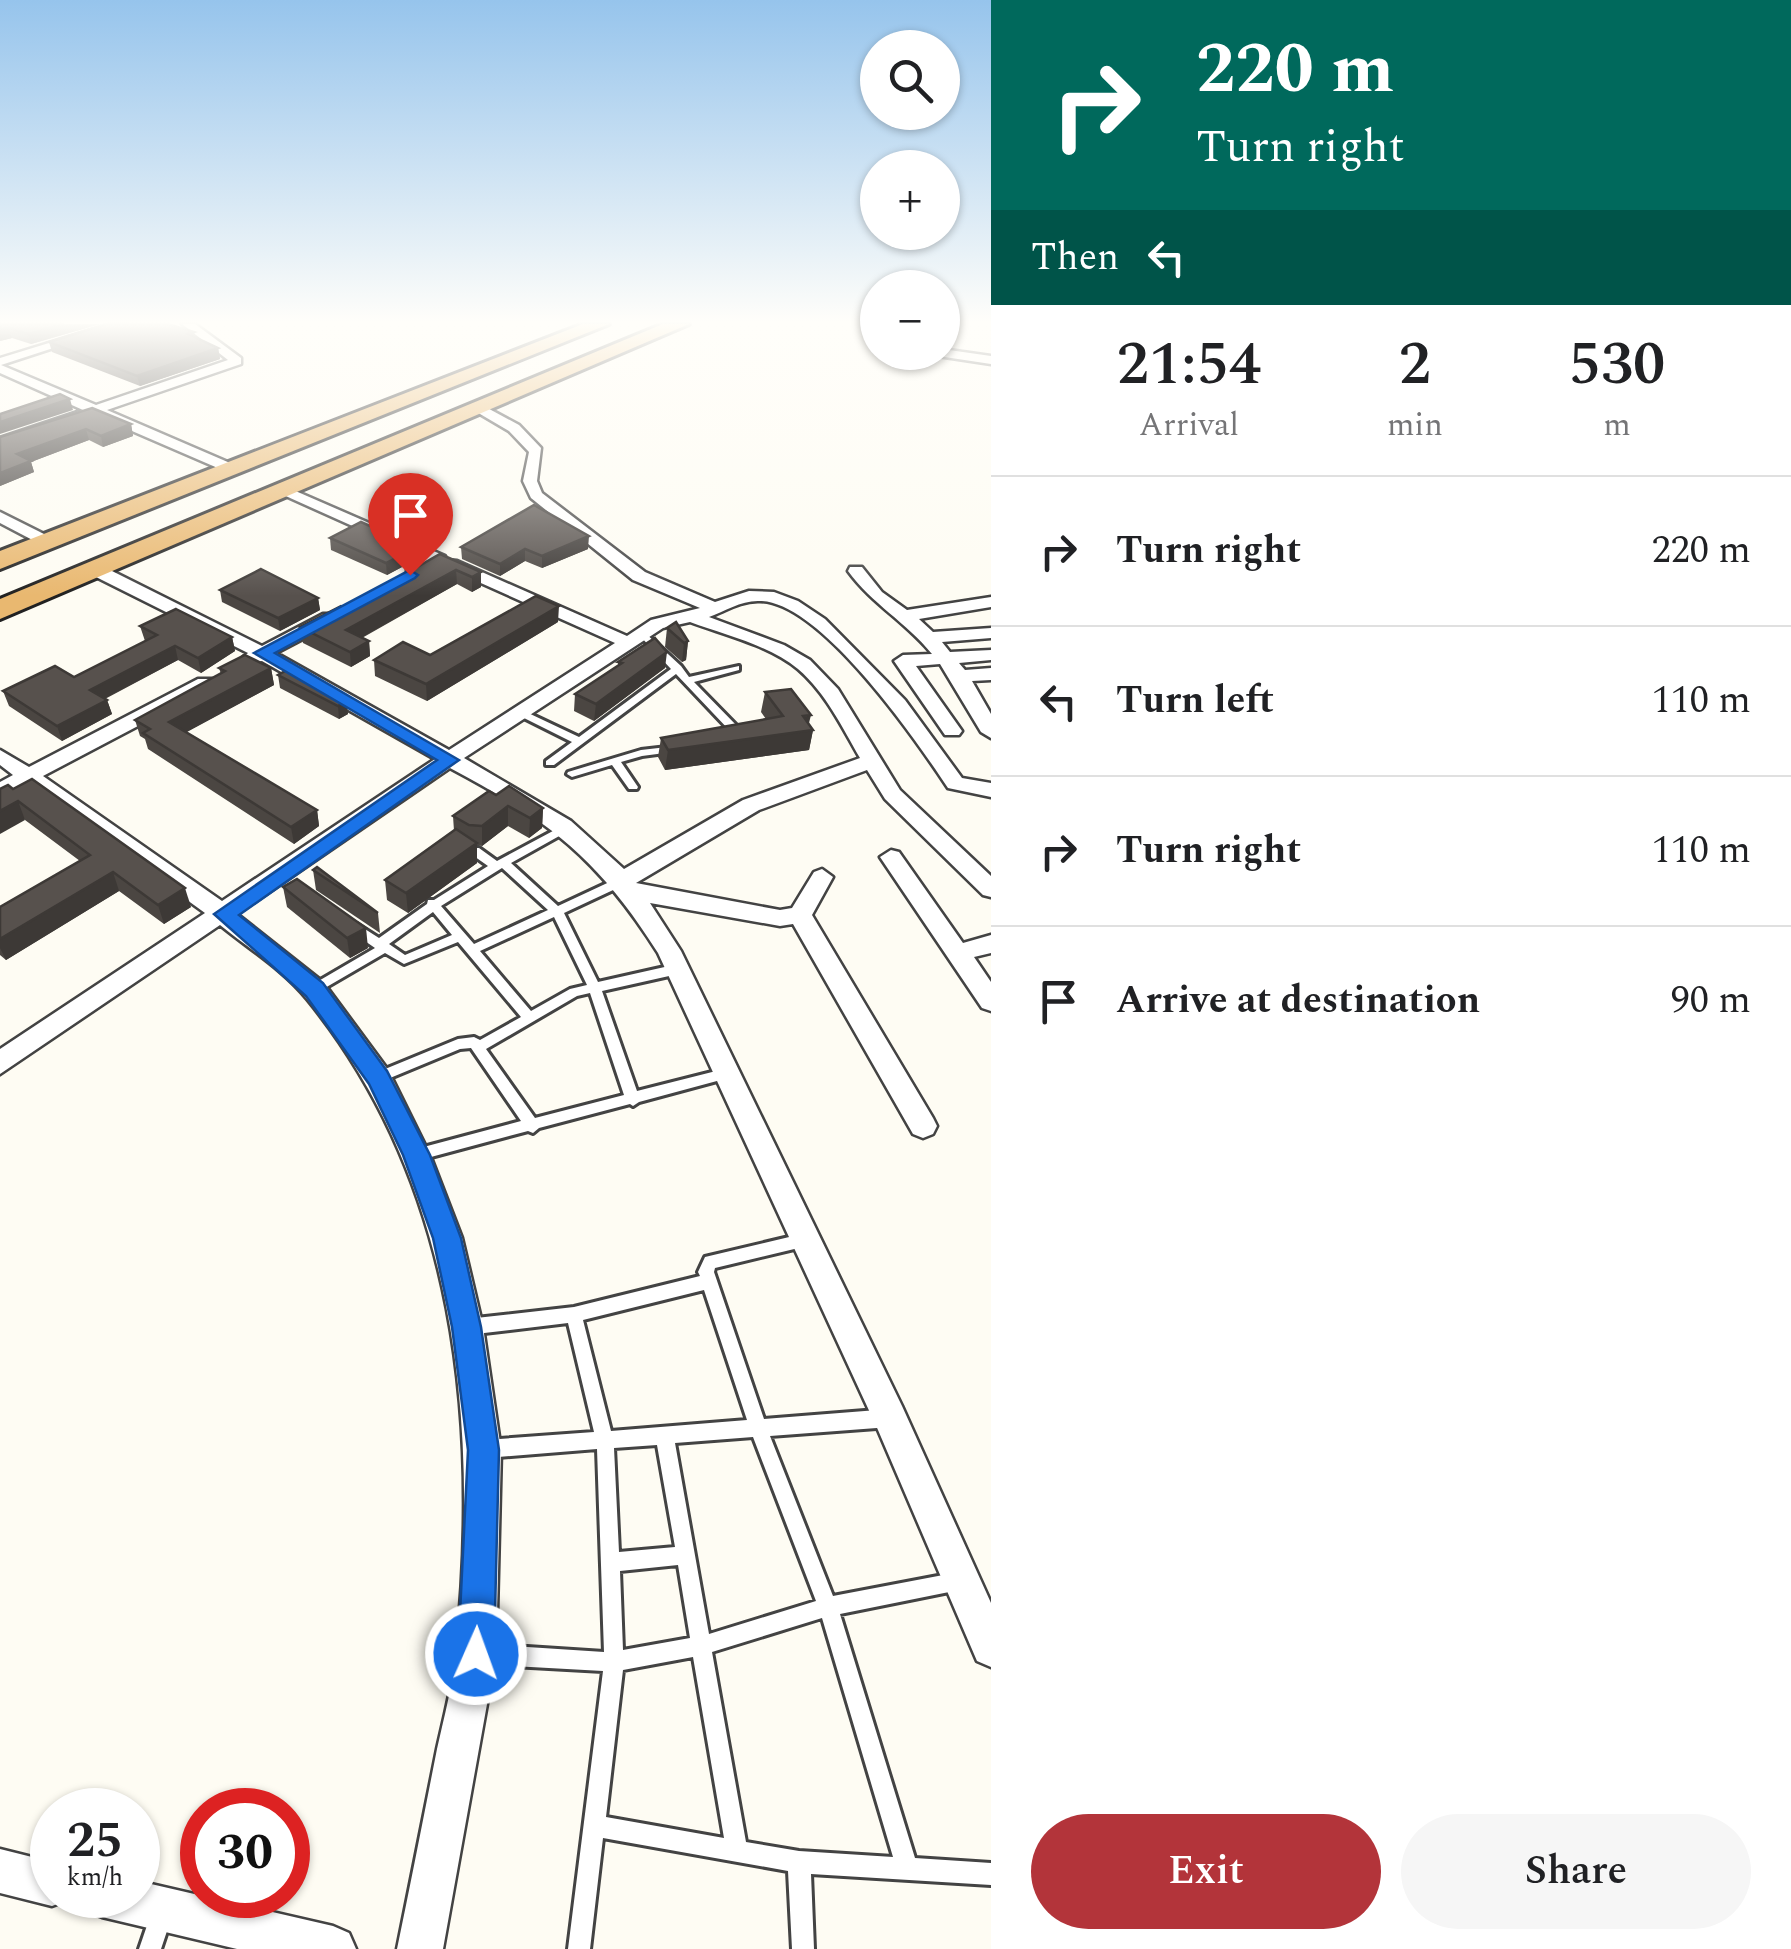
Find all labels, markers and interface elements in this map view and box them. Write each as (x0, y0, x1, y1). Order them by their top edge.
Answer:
text: 220 m (1196, 17, 1394, 123)
map controls (860, 30, 960, 370)
button: search (860, 30, 960, 130)
icon: right (1031, 40, 1161, 170)
text: Turn right (1196, 113, 1405, 182)
button: + (860, 150, 960, 250)
text: Then (1031, 229, 1119, 287)
icon: left (1139, 230, 1194, 285)
button: − (860, 270, 960, 370)
text: 21:54 (1117, 319, 1261, 411)
text: 2 (1399, 319, 1431, 411)
text: 530 (1569, 319, 1665, 411)
text: Arrival (1139, 401, 1239, 450)
text: min (1387, 401, 1443, 450)
text: m (1603, 401, 1631, 450)
pin (368, 473, 453, 576)
icon: arrive (383, 488, 438, 543)
text: Turn right (1116, 522, 1301, 580)
text: 220 m (1652, 522, 1751, 580)
icon: right (1031, 524, 1086, 579)
text: Turn left (1116, 672, 1274, 730)
text: 110 m (1652, 672, 1751, 730)
icon: left (1031, 674, 1086, 729)
text: Turn right (1116, 822, 1301, 880)
text: 110 m (1652, 822, 1751, 880)
icon: right (1031, 824, 1086, 879)
text: Arrive at destination (1116, 972, 1480, 1030)
text: 90 m (1671, 972, 1751, 1030)
icon: arrive (1031, 974, 1086, 1029)
position arrow (424, 1602, 528, 1706)
speed limit sign: 30 (180, 1788, 310, 1918)
text: 25 (67, 1803, 123, 1879)
button: Exit (1031, 1814, 1381, 1929)
button: Share (1401, 1814, 1751, 1929)
text: km/h (67, 1859, 123, 1897)

